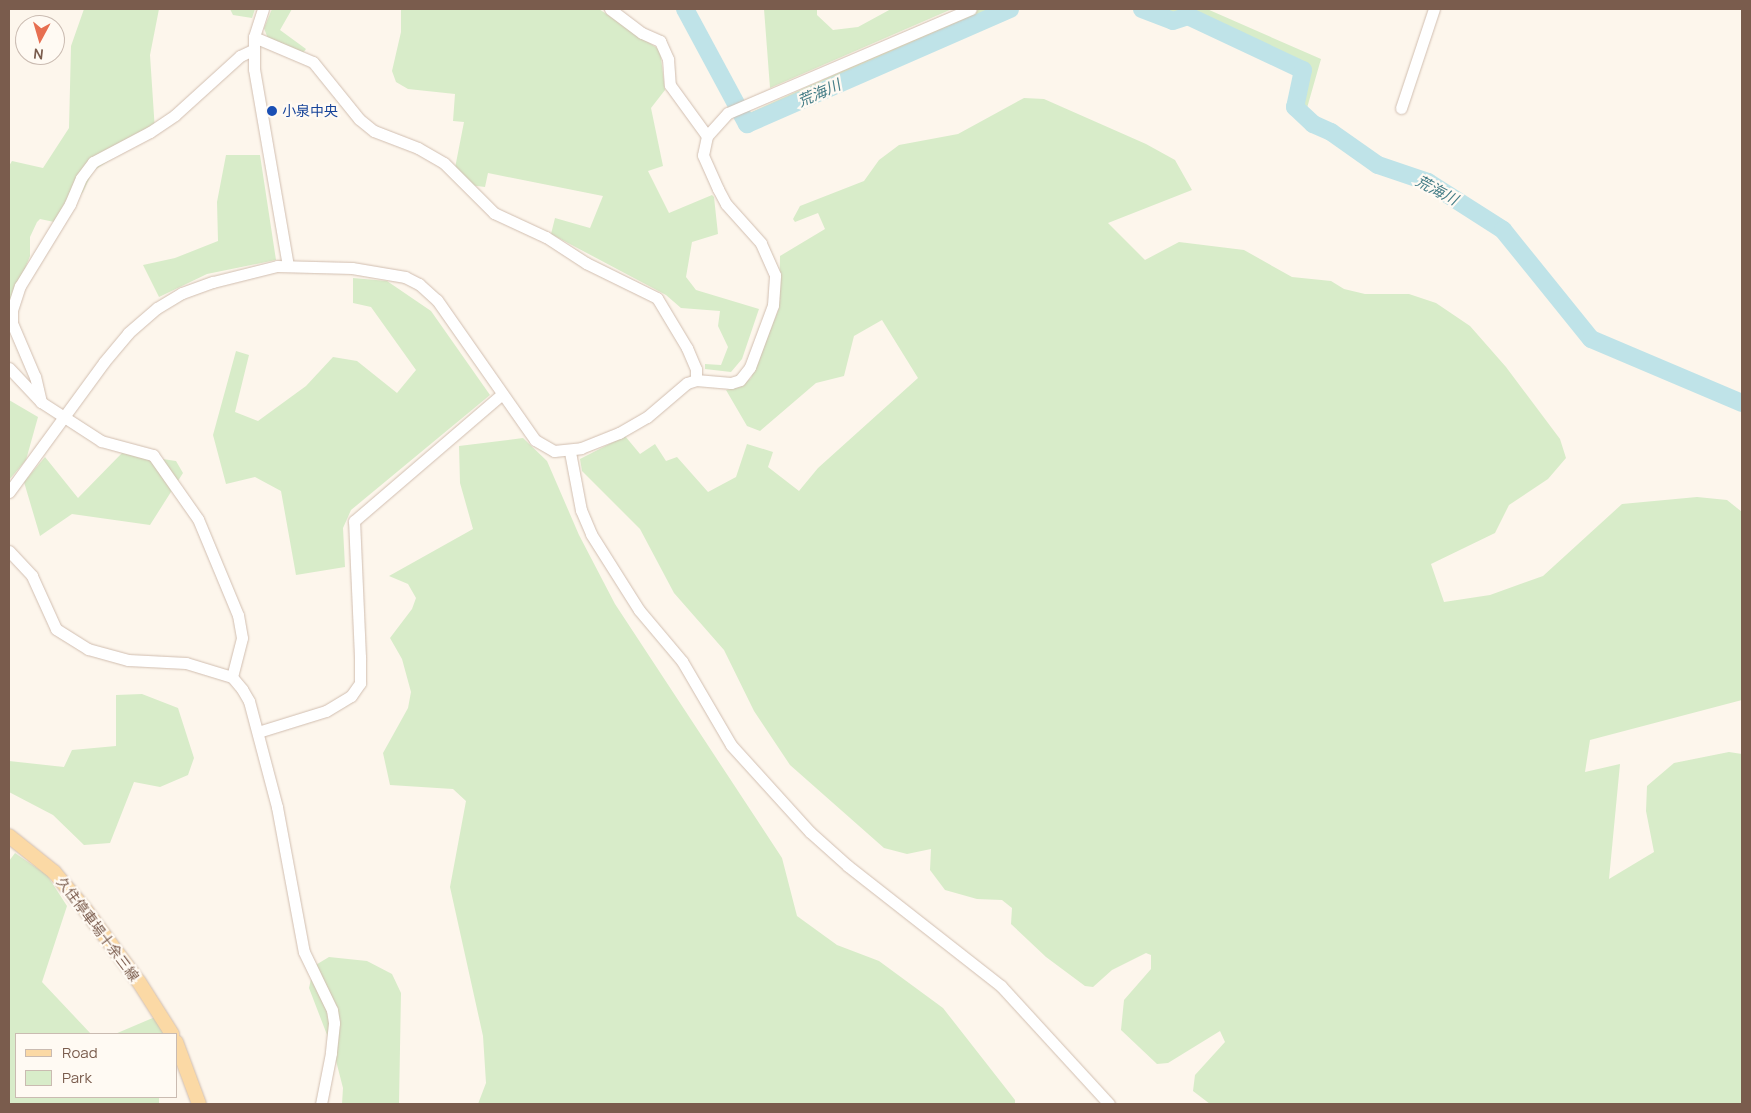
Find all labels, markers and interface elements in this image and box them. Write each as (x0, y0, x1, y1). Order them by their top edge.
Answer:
north arrow (15, 15, 65, 65)
text: N (32, 44, 44, 64)
water label: 荒海川 (795, 76, 843, 110)
place label: 小泉中央 (282, 103, 338, 119)
marker: 小泉中央 (266, 105, 278, 117)
water label: 荒海川 (1413, 171, 1461, 209)
street label: 久住停車場十余三線 (53, 874, 143, 984)
legend (15, 1033, 178, 1098)
text: Road (62, 1042, 98, 1063)
text: Park (62, 1067, 92, 1088)

